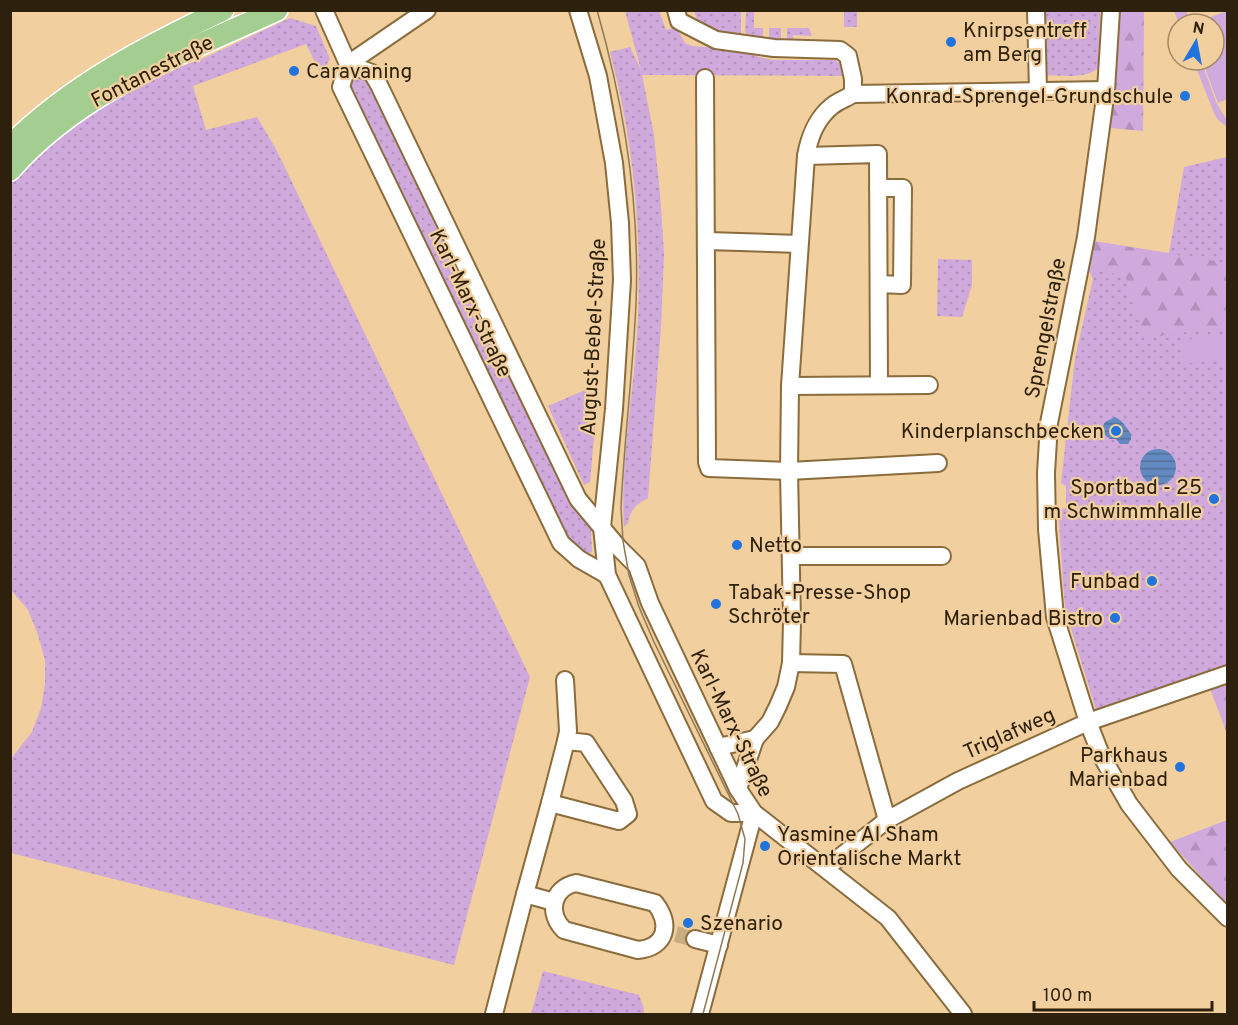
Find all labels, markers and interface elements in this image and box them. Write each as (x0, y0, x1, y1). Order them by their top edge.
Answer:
north arrow (1166, 12, 1226, 72)
place label: Knirpsentreff am Berg (963, 18, 1087, 69)
text: N (1191, 18, 1206, 40)
street label: Fontanestraße (87, 30, 218, 115)
marker: Knirpsentreff am Berg (944, 35, 958, 49)
place label: Caravaning (306, 59, 412, 86)
marker: Caravaning (287, 64, 301, 78)
place label: Konrad-Sprengel-Grundschule (886, 84, 1173, 111)
marker: Konrad-Sprengel-Grundschule (1178, 89, 1192, 103)
street label: Karl-Marx-Straße (422, 225, 517, 382)
street label: August-Bebel-Straße (576, 238, 613, 437)
street label: Sprengelstraße (1020, 256, 1073, 401)
place label: Kinderplanschbecken (901, 419, 1104, 446)
marker: Kinderplanschbecken (1109, 424, 1123, 438)
place label: Sportbad - 25 m Schwimmhalle (1043, 475, 1202, 526)
marker: Sportbad - 25 m Schwimmhalle (1207, 492, 1221, 506)
place label: Netto (749, 533, 802, 560)
marker: Netto (730, 538, 744, 552)
place label: Funbad (1070, 569, 1140, 596)
marker: Funbad (1145, 574, 1159, 588)
place label: Tabak-Presse-Shop Schröter (728, 580, 911, 631)
marker: Tabak-Presse-Shop Schröter (709, 597, 723, 611)
place label: Marienbad Bistro (943, 606, 1103, 633)
marker: Marienbad Bistro (1108, 611, 1122, 625)
street label: Karl-Marx-Straße (683, 645, 778, 802)
street label: Triglafweg (959, 702, 1060, 767)
place label: Parkhaus Marienbad (1068, 743, 1168, 794)
marker: Parkhaus Marienbad (1173, 760, 1187, 774)
place label: Yasmine Al Sham Orientalische Markt (777, 822, 961, 873)
marker: Yasmine Al Sham Orientalische Markt (758, 839, 772, 853)
place label: Szenario (700, 911, 783, 938)
marker: Szenario (681, 916, 695, 930)
scale bar (1034, 974, 1212, 1012)
text: 100 m (1043, 985, 1092, 1008)

